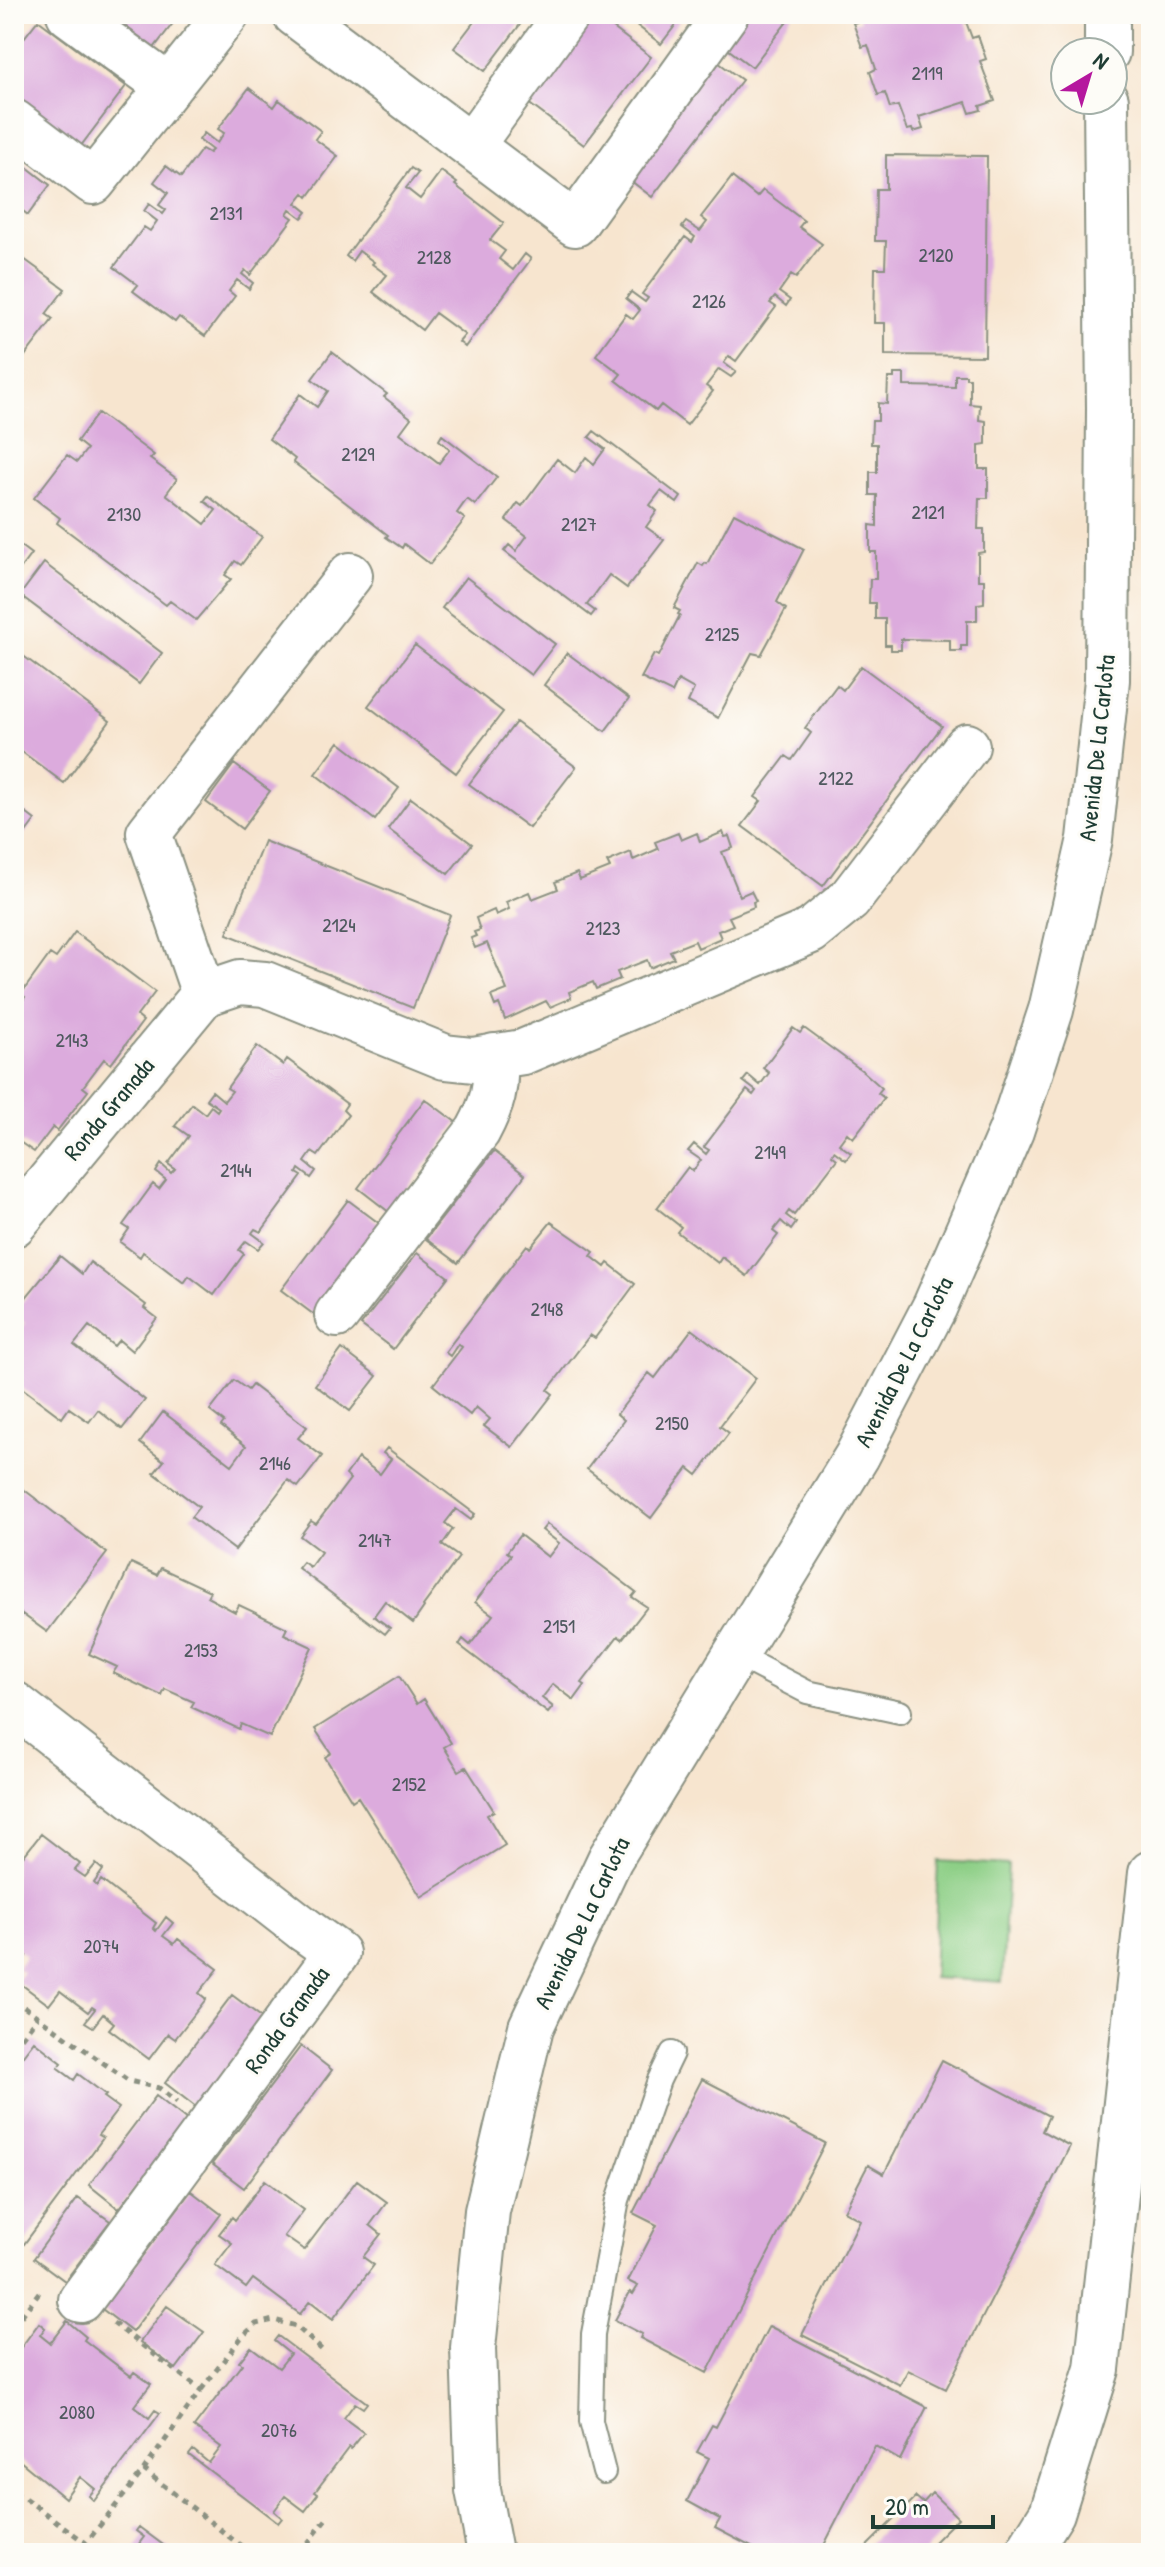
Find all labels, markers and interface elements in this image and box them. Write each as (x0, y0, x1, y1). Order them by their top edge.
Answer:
north arrow (1049, 36, 1129, 116)
text: N (1087, 45, 1115, 76)
house number: 2119 (911, 59, 943, 86)
house number: 2131 (210, 199, 242, 226)
house number: 2120 (919, 241, 954, 268)
house number: 2128 (417, 243, 451, 270)
house number: 2126 (692, 287, 726, 314)
house number: 2129 (341, 440, 375, 467)
house number: 2121 (911, 498, 945, 525)
house number: 2130 (107, 500, 141, 527)
house number: 2127 (561, 510, 597, 537)
house number: 2125 (705, 620, 740, 647)
street label: Avenida De La Carlota (1070, 653, 1122, 843)
house number: 2122 (818, 764, 854, 791)
house number: 2124 (322, 911, 356, 938)
house number: 2123 (586, 914, 621, 941)
house number: 2143 (55, 1026, 89, 1053)
street label: Ronda Granada (56, 1050, 161, 1166)
house number: 2149 (754, 1138, 786, 1165)
house number: 2144 (220, 1156, 252, 1183)
street label: Avenida De La Carlota (846, 1271, 960, 1452)
house number: 2148 (531, 1295, 563, 1322)
house number: 2150 (655, 1409, 689, 1436)
house number: 2146 (259, 1449, 291, 1476)
house number: 2147 (358, 1526, 392, 1553)
house number: 2151 (543, 1612, 575, 1639)
house number: 2153 (184, 1636, 218, 1663)
house number: 2152 (392, 1770, 427, 1797)
street label: Avenida De La Carlota (526, 1831, 637, 2014)
house number: 2074 (83, 1932, 119, 1959)
street label: Ronda Granada (237, 1959, 336, 2079)
house number: 2080 (59, 2398, 95, 2425)
house number: 2076 (261, 2416, 297, 2443)
scale bar (873, 2479, 993, 2529)
text: 20 m (885, 2490, 929, 2522)

